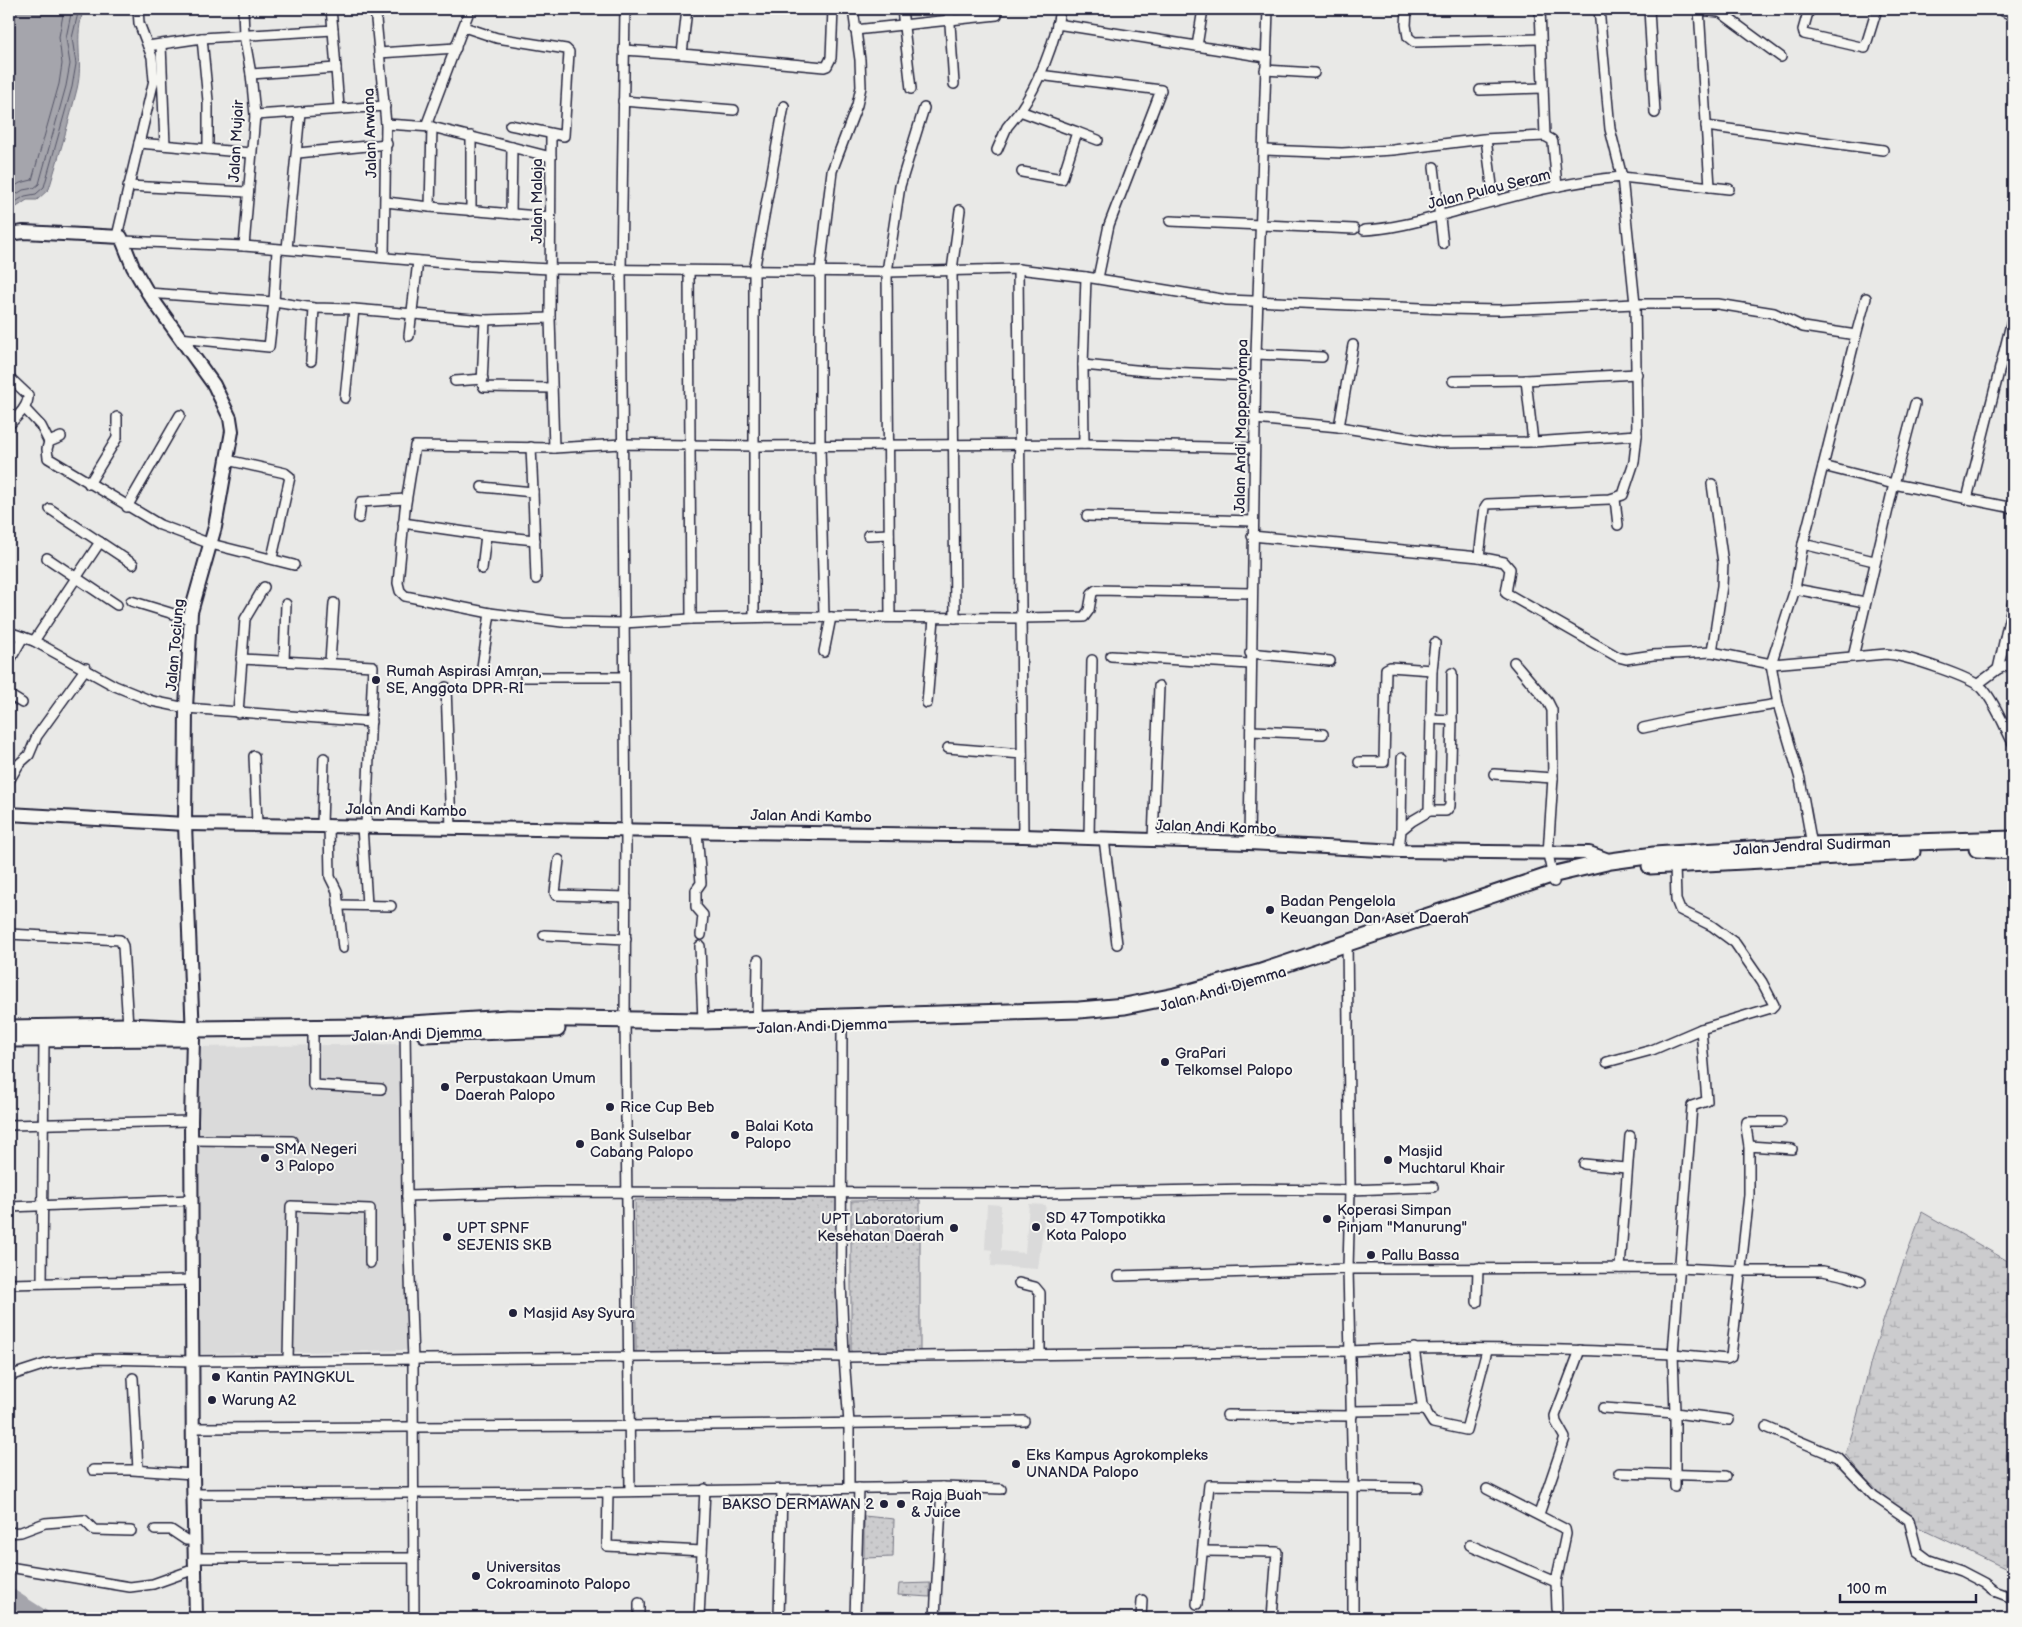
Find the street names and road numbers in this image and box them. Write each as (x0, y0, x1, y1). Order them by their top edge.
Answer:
street label: Jalan Arwana (359, 88, 382, 178)
street label: Jalan Mujair (225, 99, 248, 183)
street label: Jalan Malaja (528, 158, 547, 244)
street label: Jalan Pulau Seram (1426, 165, 1552, 214)
street label: Jalan Andi Mappanyompa (1230, 339, 1253, 513)
street label: Jalan Tociung (162, 598, 189, 692)
street label: Jalan Andi Kambo (345, 800, 467, 821)
street label: Jalan Andi Kambo (750, 806, 872, 827)
street label: Jalan Andi Kambo (1155, 816, 1277, 839)
street label: Jalan Jendral Sudirman (1732, 834, 1891, 860)
street label: Jalan Andi Djemma (1158, 962, 1289, 1017)
street label: Jalan Andi Djemma (756, 1015, 888, 1038)
street label: Jalan Andi Djemma (351, 1023, 483, 1046)

